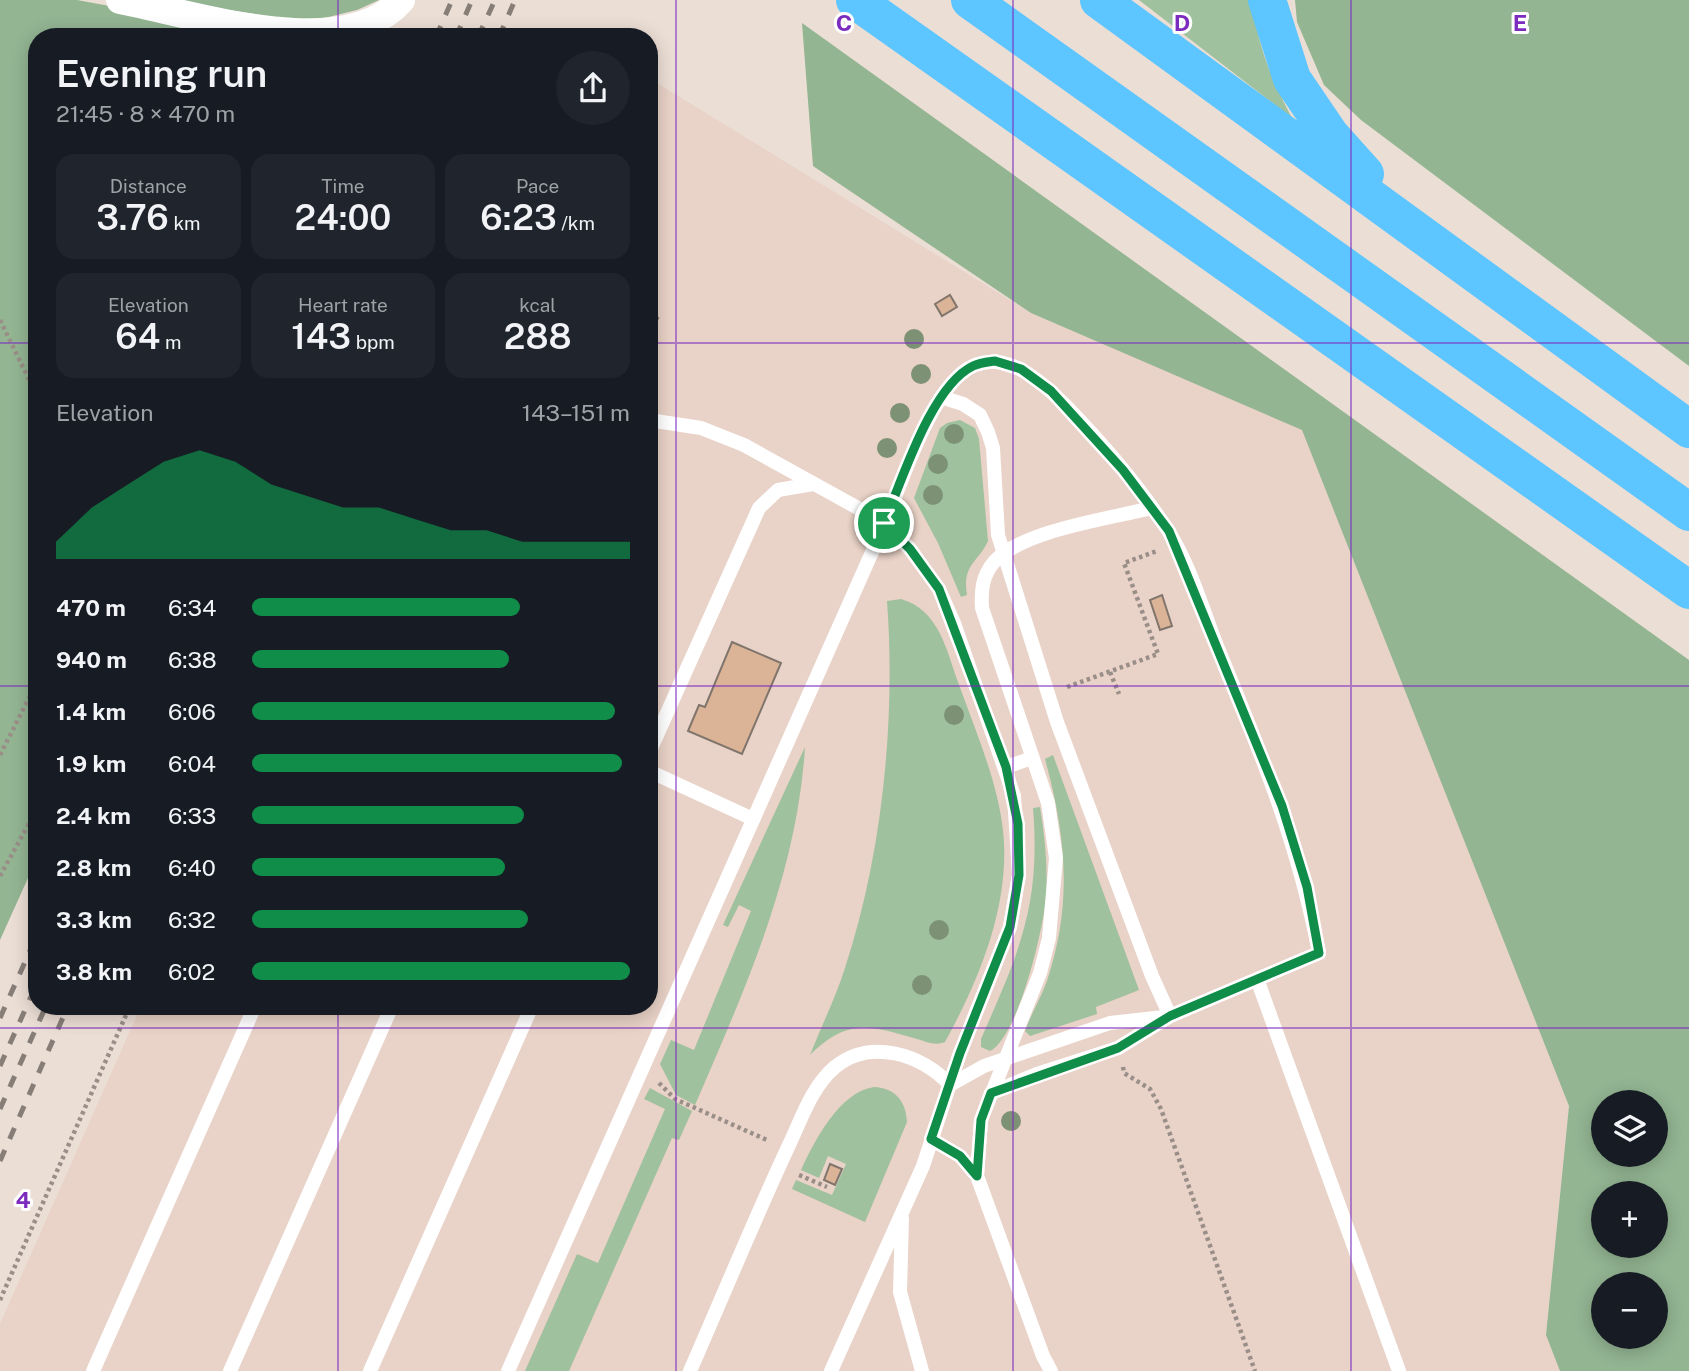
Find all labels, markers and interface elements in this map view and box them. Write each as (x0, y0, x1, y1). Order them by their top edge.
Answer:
text: C (836, 9, 852, 36)
text: D (1174, 9, 1190, 36)
text: E (1513, 9, 1527, 36)
text: Evening run (56, 51, 267, 96)
button: share (556, 51, 630, 125)
text: 21:45 · 8 × 470 m (56, 100, 235, 127)
text: Distance (110, 175, 187, 197)
text: Time (321, 175, 365, 197)
text: Pace (516, 175, 559, 197)
text: 3.76 (96, 197, 169, 238)
text: 24:00 (295, 197, 391, 238)
text: 6:23 (480, 197, 557, 238)
text: km (169, 212, 201, 234)
text: /km (557, 212, 595, 234)
text: Elevation (108, 294, 189, 316)
text: Heart rate (298, 294, 388, 316)
text: kcal (519, 294, 556, 316)
text: 64 (115, 316, 160, 357)
text: 143 (291, 316, 351, 357)
text: 288 (504, 316, 572, 357)
text: m (160, 331, 181, 353)
text: bpm (351, 331, 395, 353)
text: Elevation (56, 399, 154, 426)
text: 143–151 m (522, 399, 630, 426)
pin (854, 493, 914, 553)
icon: arrive (865, 504, 903, 542)
text: 470 m (56, 594, 126, 621)
text: 6:34 (168, 594, 216, 621)
text: 940 m (56, 646, 127, 673)
text: 6:38 (168, 646, 217, 673)
text: 1.4 km (56, 698, 126, 725)
text: 6:06 (168, 698, 216, 725)
text: 1.9 km (56, 750, 126, 777)
text: 6:04 (168, 750, 216, 777)
text: 2.4 km (56, 802, 131, 829)
text: 6:33 (168, 802, 216, 829)
text: 2.8 km (56, 854, 131, 881)
text: 6:40 (168, 854, 216, 881)
text: 3.3 km (56, 906, 132, 933)
text: 6:32 (168, 906, 216, 933)
text: 3.8 km (56, 958, 132, 985)
text: 6:02 (168, 958, 215, 985)
map controls (1591, 1090, 1668, 1349)
button: layers (1591, 1090, 1668, 1167)
button: + (1591, 1181, 1668, 1258)
text: 4 (15, 1186, 31, 1213)
button: − (1591, 1272, 1668, 1349)

